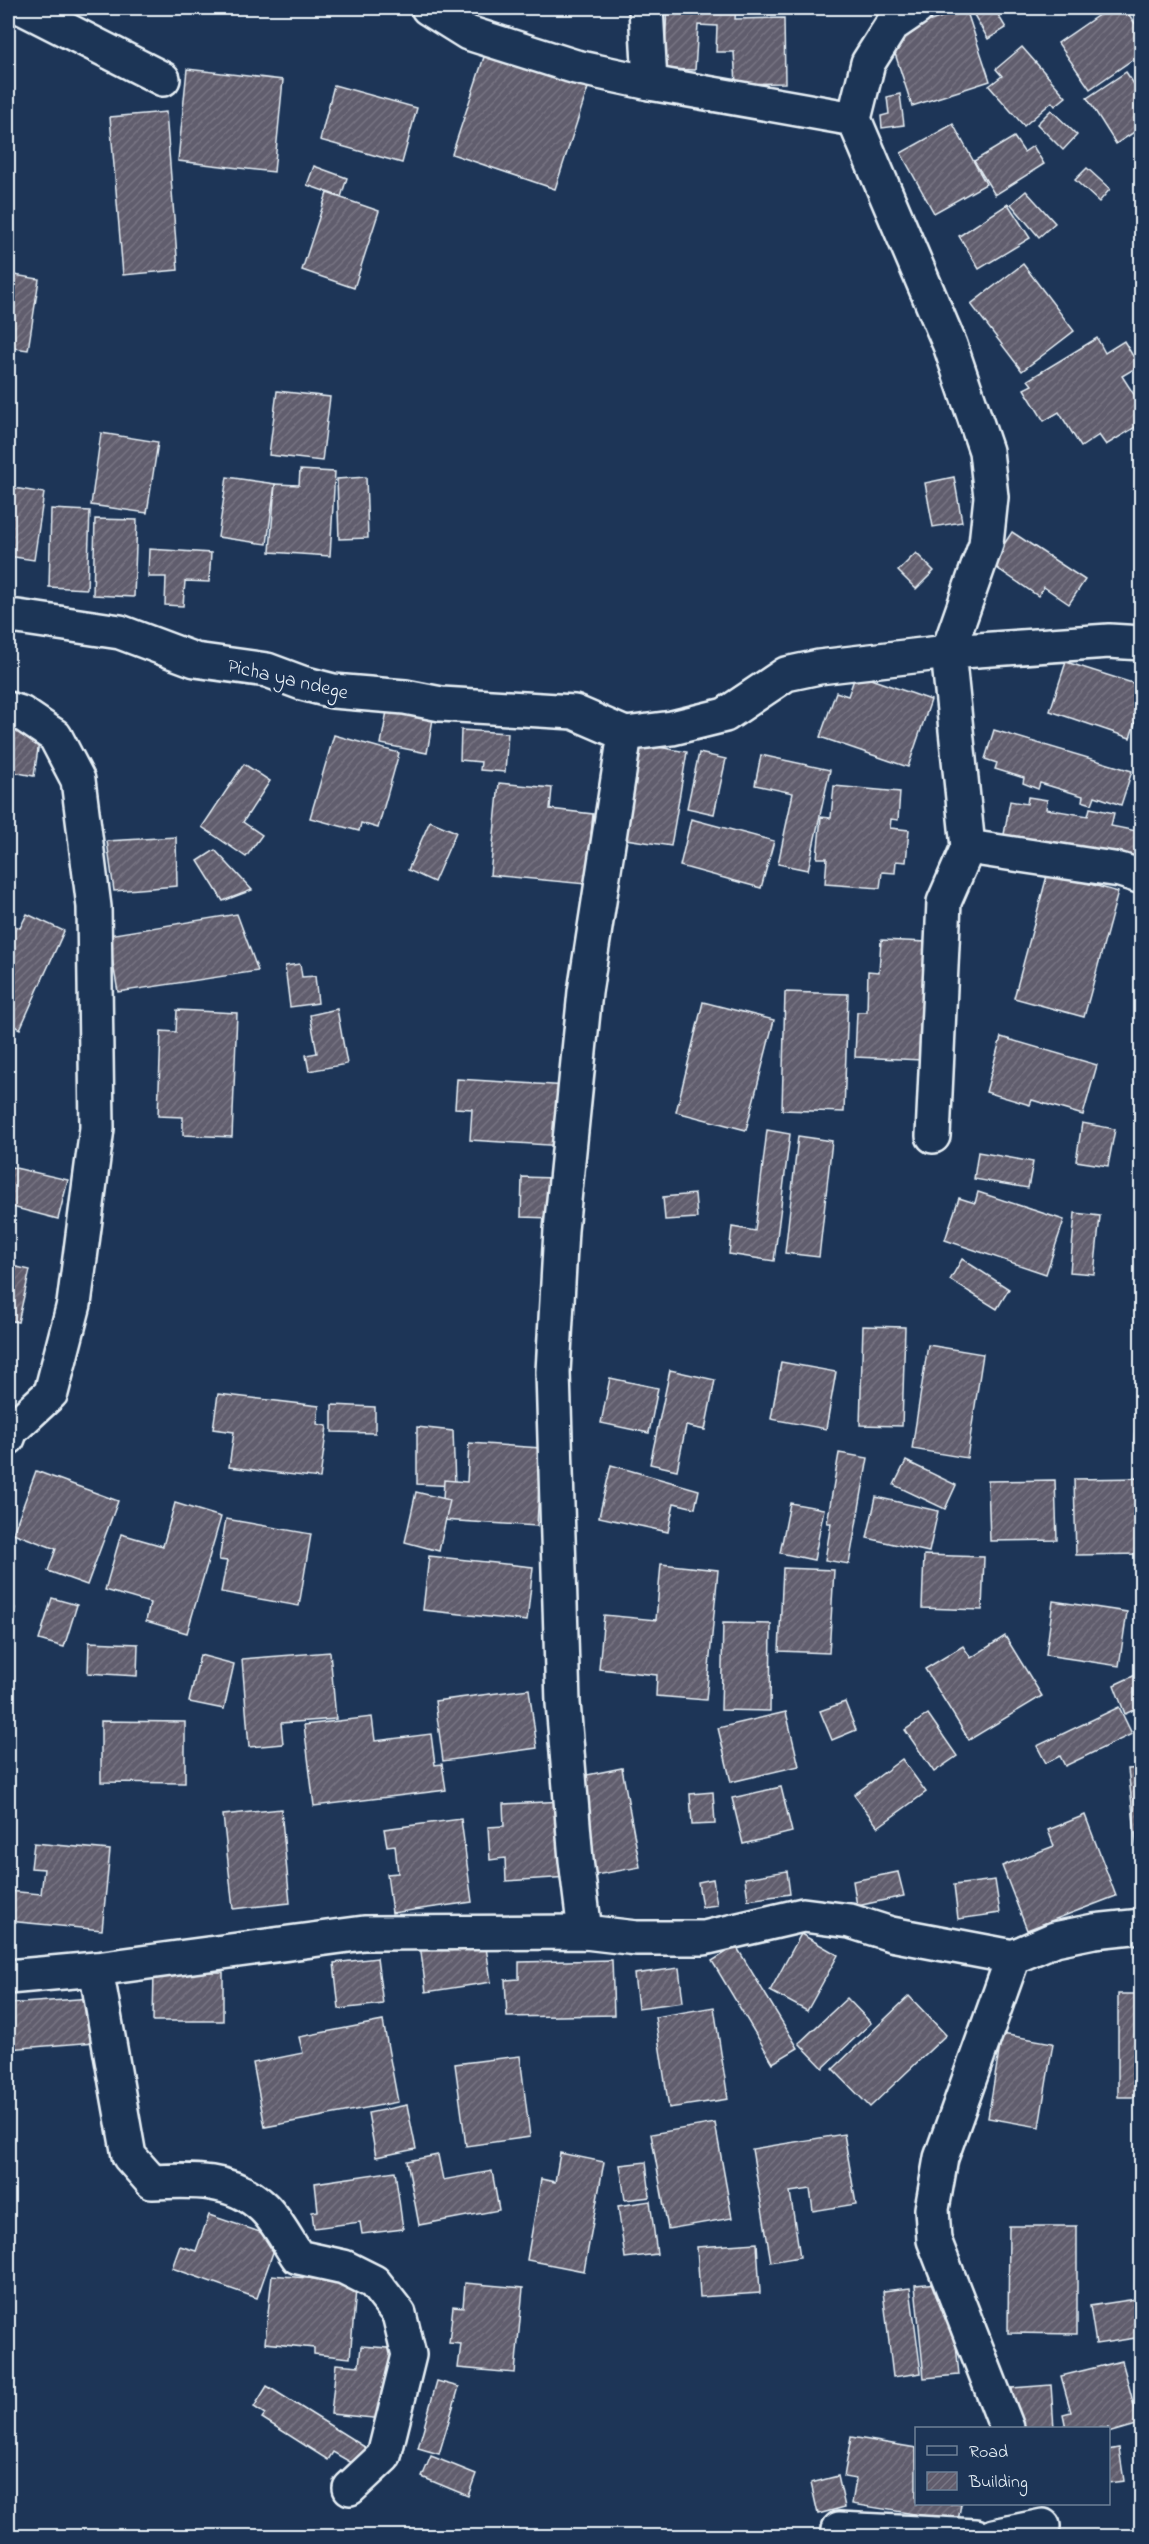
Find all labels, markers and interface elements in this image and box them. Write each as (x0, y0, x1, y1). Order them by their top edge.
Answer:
street label: Picha ya ndege (224, 652, 351, 709)
legend (915, 2427, 1110, 2505)
text: Road (969, 2440, 1008, 2466)
text: Building (968, 2470, 1028, 2497)

